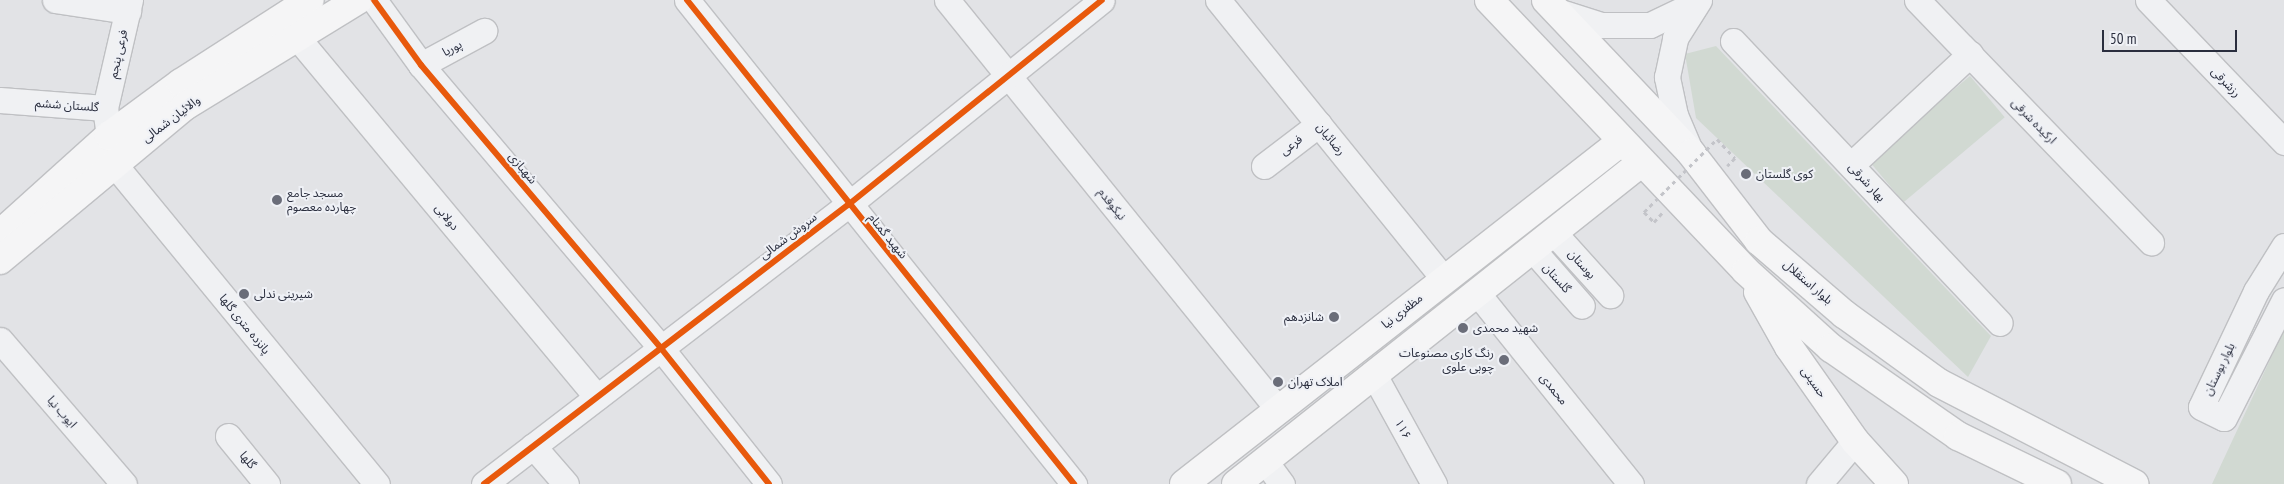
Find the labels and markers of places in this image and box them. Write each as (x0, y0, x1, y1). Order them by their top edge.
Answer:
place label: کوی گلستان (1756, 167, 1813, 181)
marker: کوی گلستان (1740, 168, 1752, 180)
place label: مسجد جامع چهارده معصوم (287, 186, 356, 214)
marker: مسجد جامع چهارده معصوم (271, 194, 283, 206)
place label: شیرینی ندلی (254, 287, 313, 301)
marker: شیرینی ندلی (238, 288, 250, 300)
place label: شانزدهم (1284, 310, 1324, 324)
marker: شانزدهم (1328, 311, 1340, 323)
place label: شهید محمدی (1473, 321, 1538, 335)
marker: شهید محمدی (1457, 322, 1469, 334)
place label: رنگ کاری مصنوعات چوبی علوی (1399, 346, 1494, 374)
marker: رنگ کاری مصنوعات چوبی علوی (1498, 354, 1510, 366)
place label: املاک تهران (1288, 375, 1343, 389)
marker: املاک تهران (1272, 376, 1284, 388)

